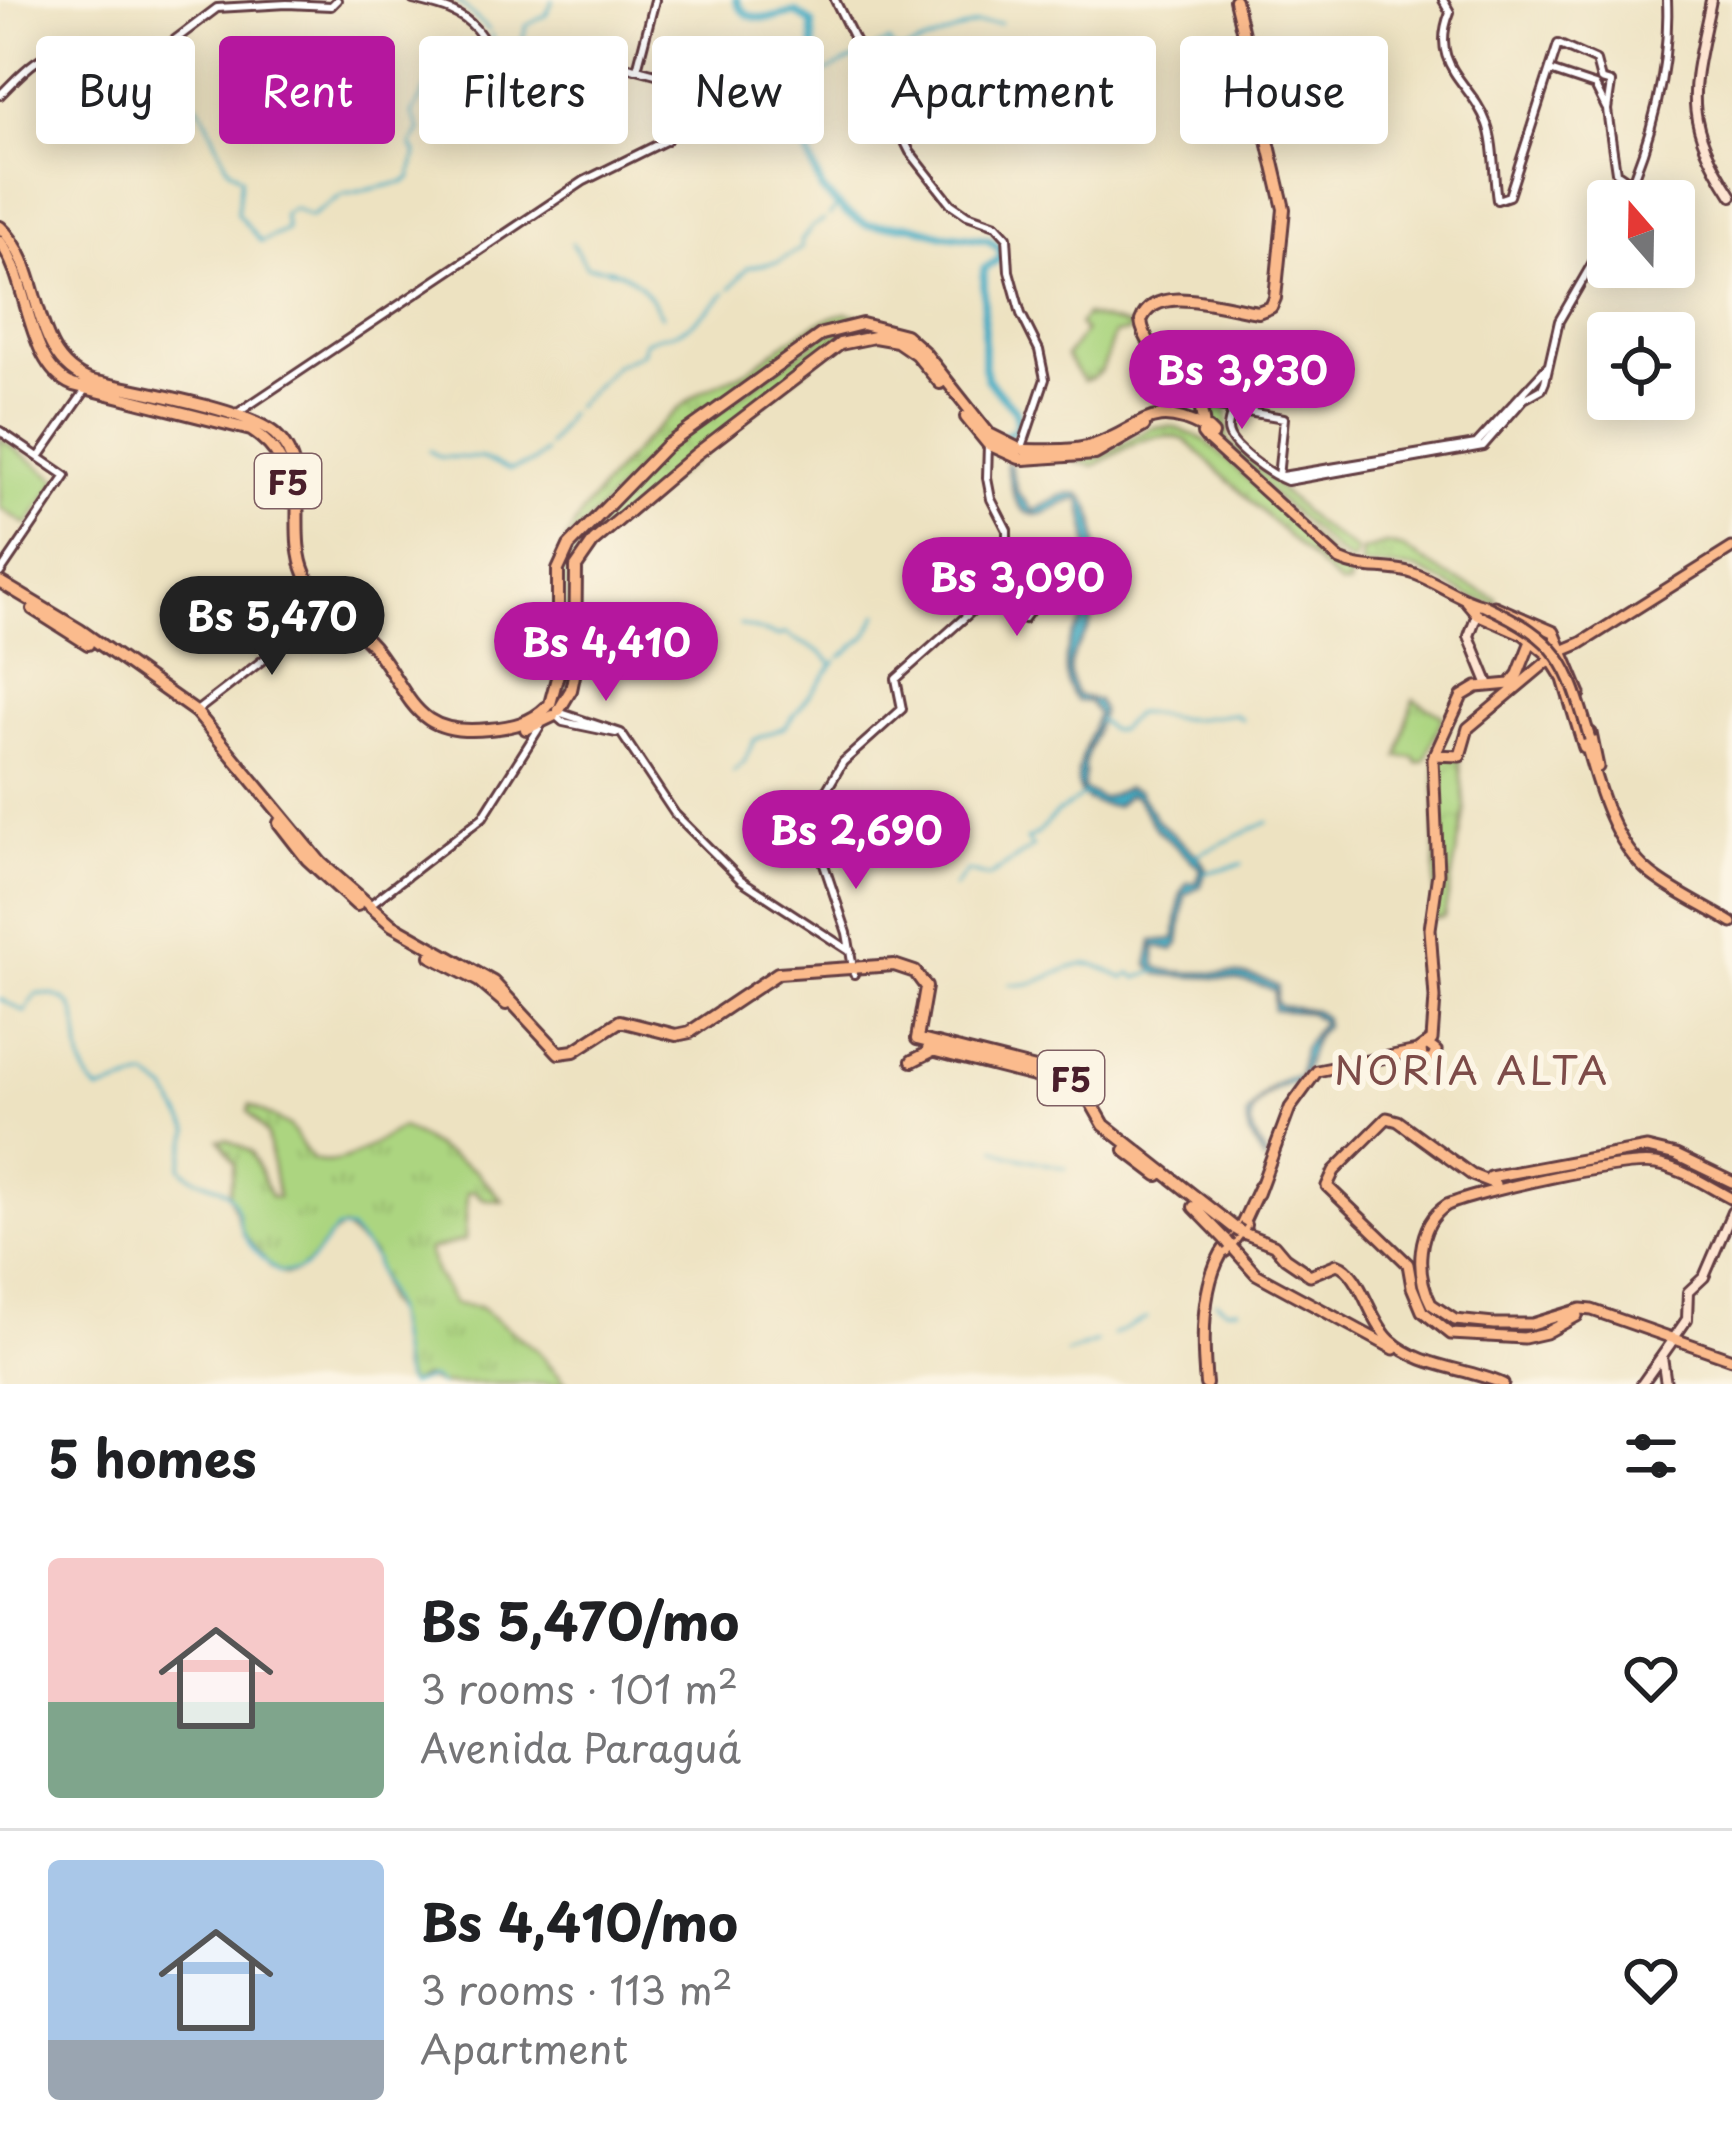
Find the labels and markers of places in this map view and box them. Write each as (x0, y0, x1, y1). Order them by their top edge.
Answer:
pin: Bs 3,930 (1118, 330, 1366, 432)
pin: Bs 3,090 (893, 537, 1141, 639)
pin: Bs 5,470 (148, 576, 396, 678)
pin: Bs 4,410 (482, 602, 730, 704)
pin: Bs 2,690 (732, 790, 980, 892)

